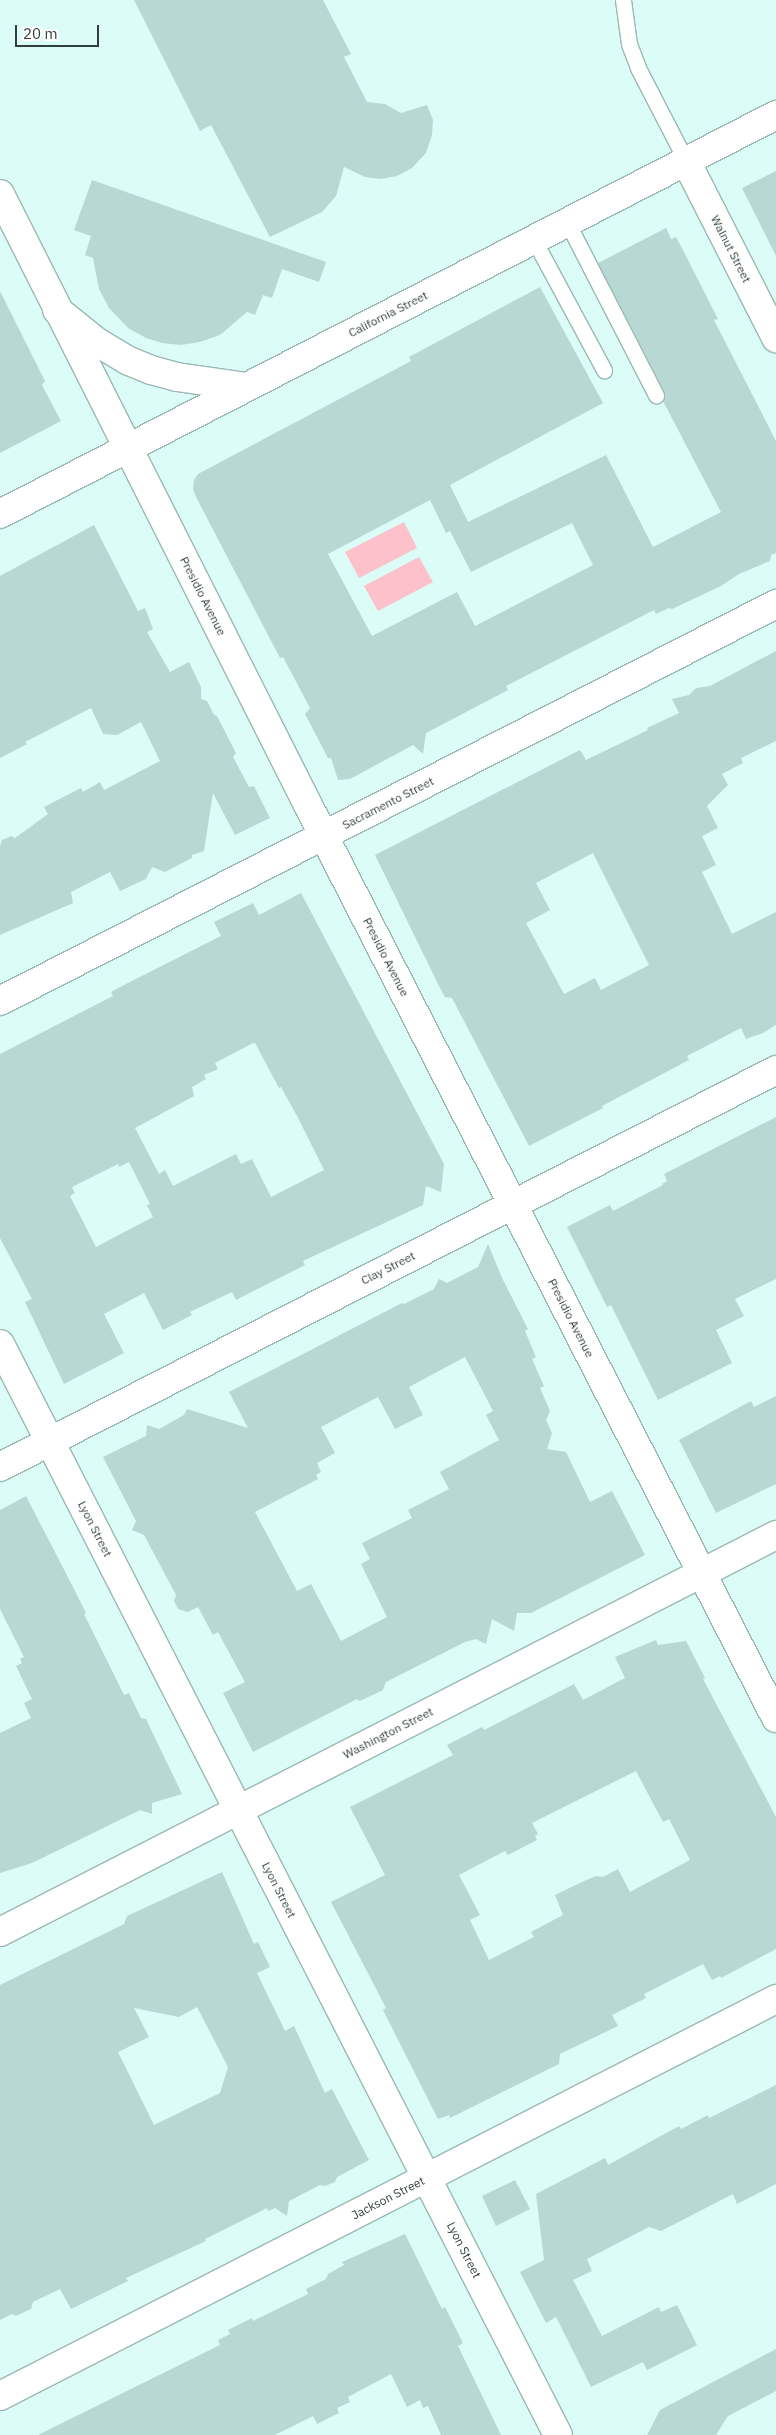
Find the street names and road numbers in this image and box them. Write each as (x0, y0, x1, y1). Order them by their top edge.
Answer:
street label: Walnut Street (708, 213, 754, 285)
street label: California Street (346, 288, 430, 340)
street label: Presidio Avenue (177, 554, 229, 638)
street label: Sacramento Street (340, 774, 436, 832)
street label: Presidio Avenue (360, 915, 412, 999)
street label: Clay Street (359, 1248, 417, 1288)
street label: Presidio Avenue (545, 1276, 597, 1360)
street label: Lyon Street (75, 1499, 115, 1559)
street label: Washington Street (341, 1704, 435, 1762)
street label: Lyon Street (259, 1860, 299, 1920)
street label: Jackson Street (349, 2173, 427, 2223)
street label: Lyon Street (444, 2220, 484, 2280)

